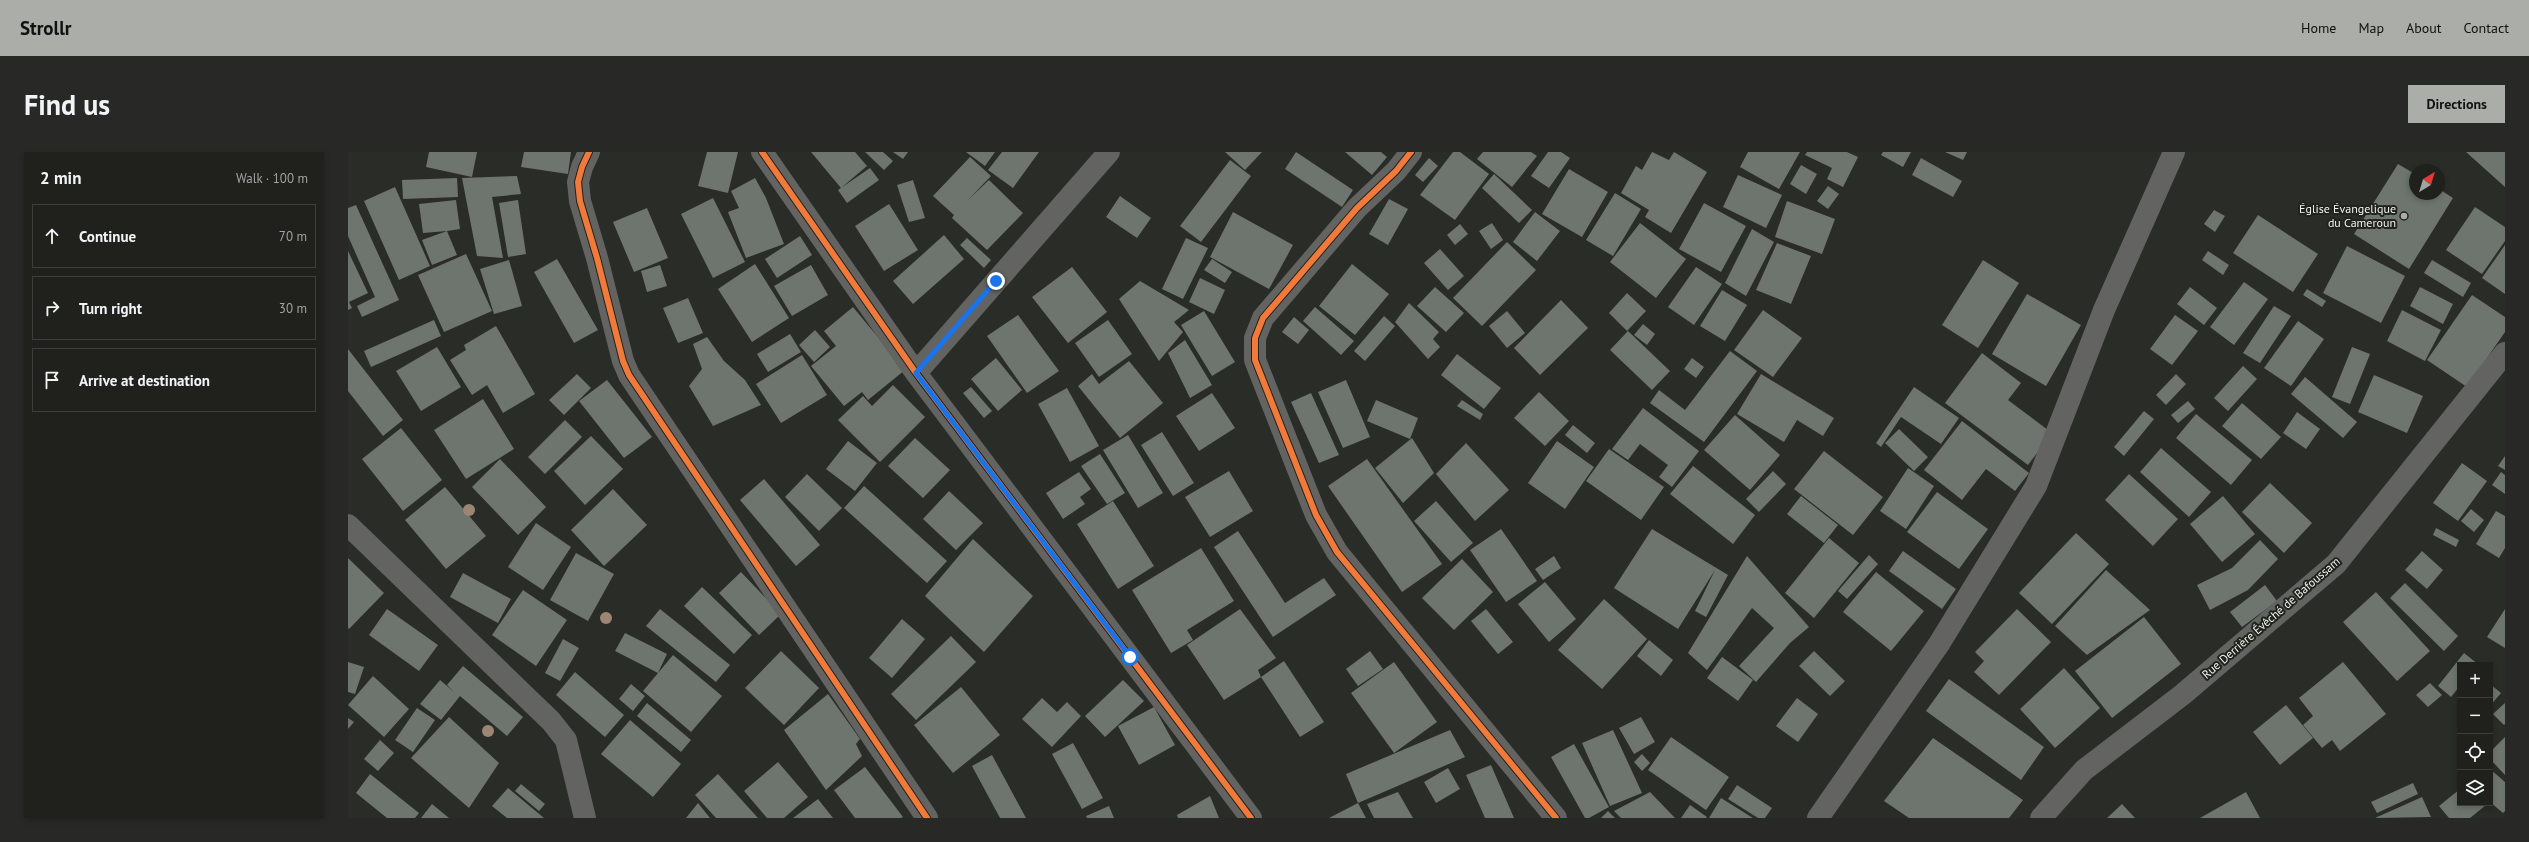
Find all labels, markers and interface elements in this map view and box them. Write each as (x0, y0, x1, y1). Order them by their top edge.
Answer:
text: Strollr (20, 16, 71, 40)
text: Home (2301, 19, 2336, 37)
text: Map (2358, 19, 2384, 37)
text: About (2406, 19, 2442, 37)
text: Contact (2464, 19, 2509, 37)
button: Directions (2408, 85, 2505, 123)
text: Find us (24, 86, 110, 123)
north arrow (2409, 164, 2445, 200)
text: 2 min (40, 167, 81, 189)
text: Walk · 100 m (236, 170, 308, 187)
place label: Église Évangelique du Cameroun (2299, 201, 2396, 230)
marker: Église Évangelique du Cameroun (2399, 211, 2409, 221)
icon: ahead (41, 225, 63, 247)
text: Continue (79, 227, 136, 246)
text: 70 m (279, 228, 307, 245)
route end (987, 272, 1005, 290)
icon: right (41, 297, 63, 319)
text: Turn right (79, 299, 142, 318)
text: 30 m (279, 300, 307, 317)
icon: arrive (41, 369, 63, 391)
text: Arrive at destination (79, 371, 210, 390)
street label: Rue Derrière Évêché de Bafoussam (2199, 554, 2343, 682)
route start (1121, 648, 1139, 666)
map controls (2457, 662, 2493, 806)
button: + (2457, 662, 2493, 698)
button: − (2457, 698, 2493, 734)
button: locate (2457, 734, 2493, 770)
button: layers (2457, 770, 2493, 806)

